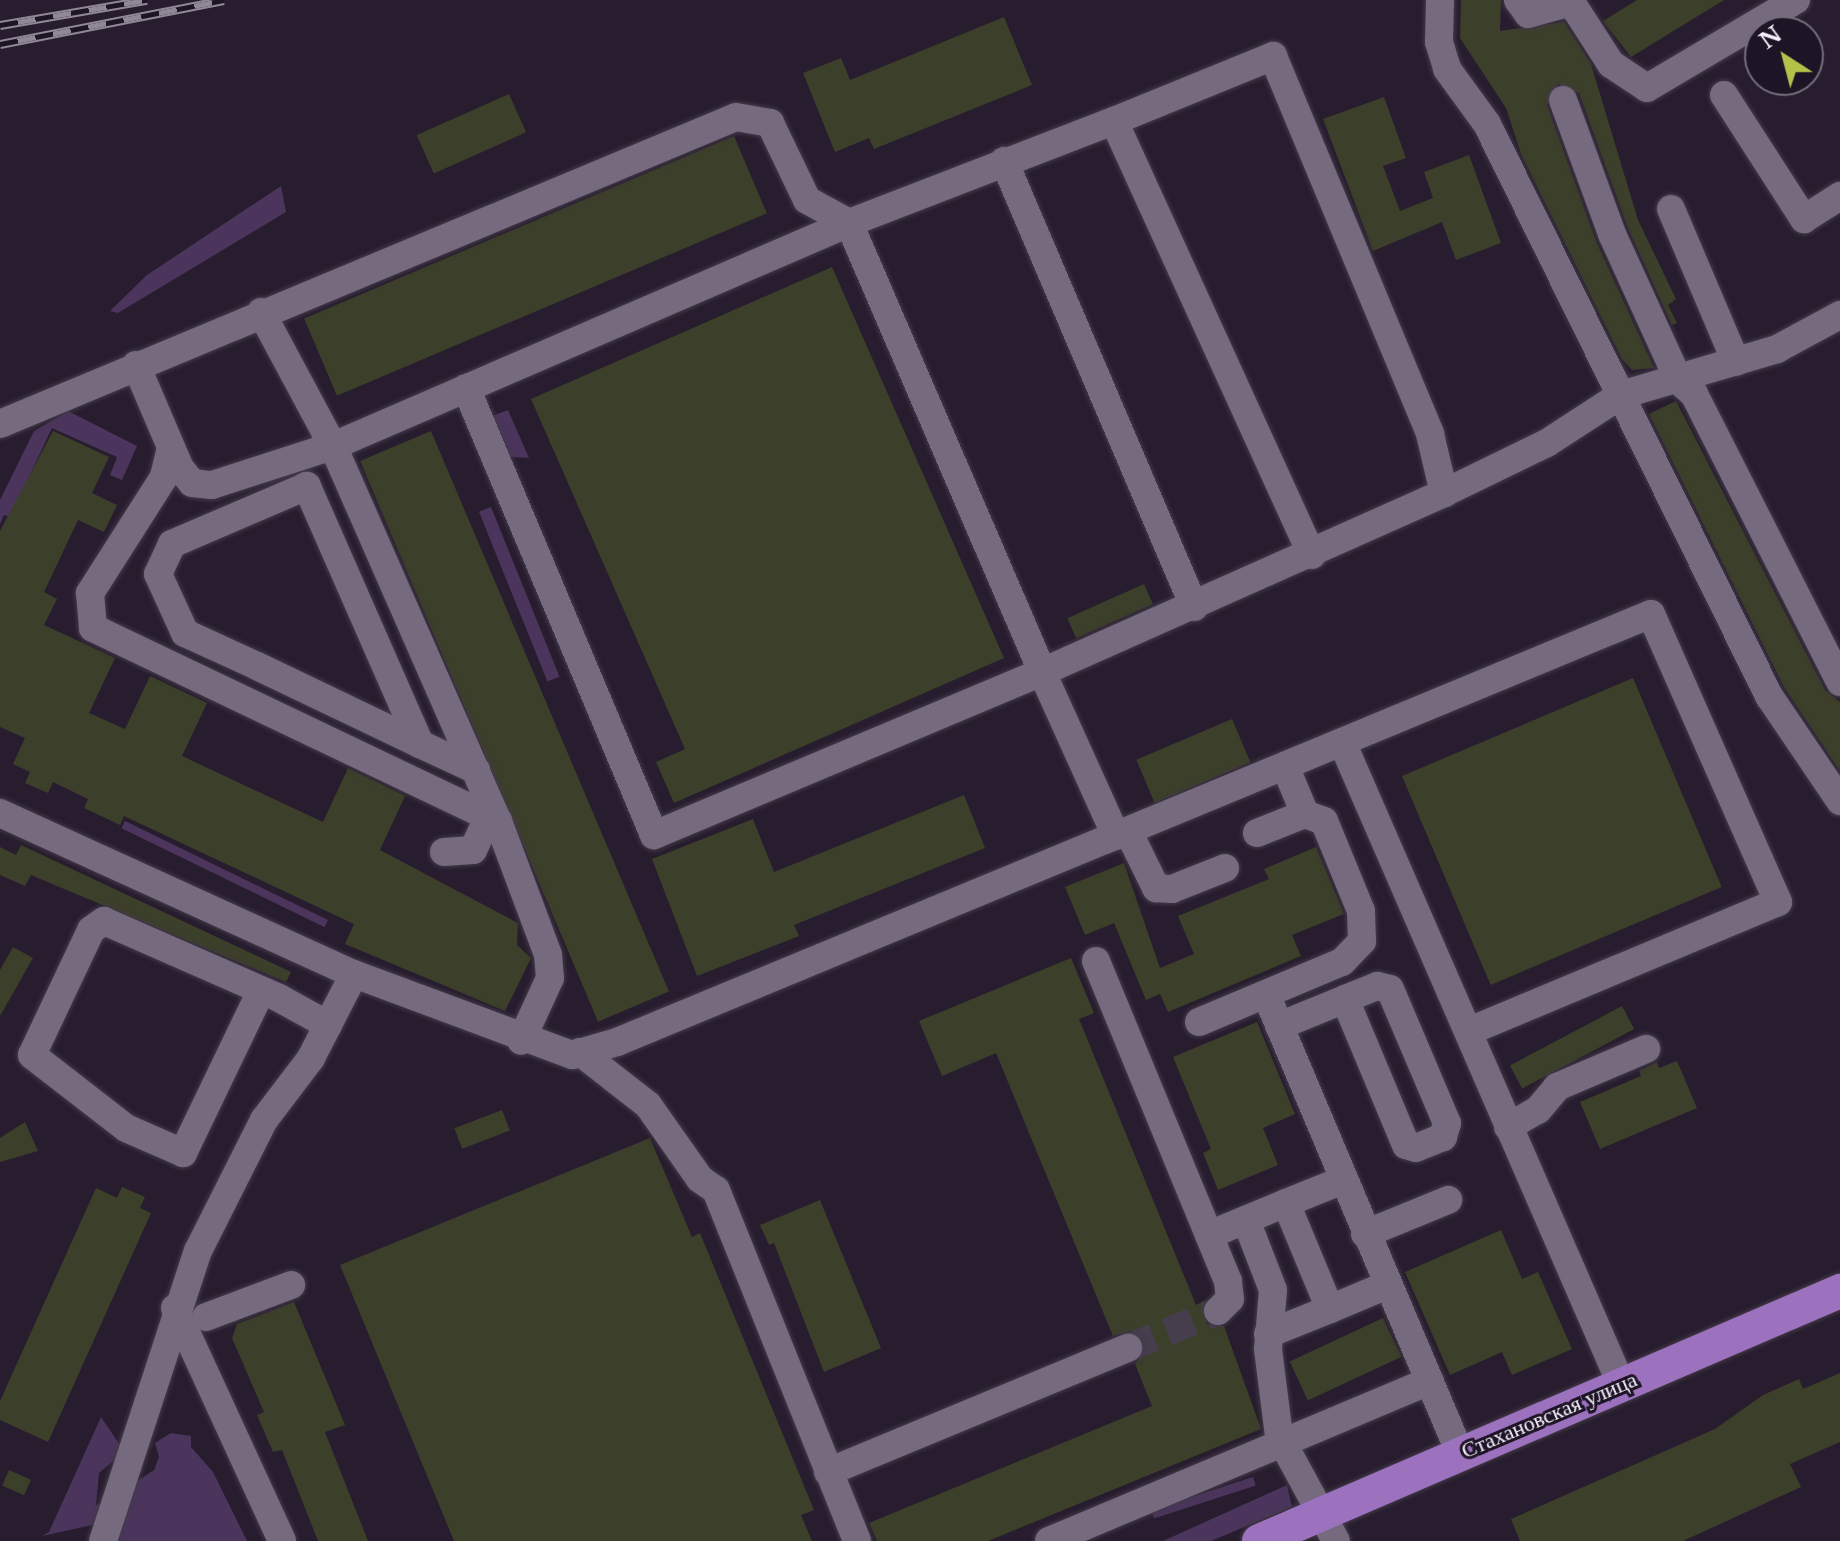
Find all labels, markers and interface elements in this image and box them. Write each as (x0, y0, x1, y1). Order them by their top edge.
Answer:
north arrow (1744, 16, 1824, 96)
text: N (1754, 21, 1787, 55)
street label: Стахановская улица (1457, 1366, 1641, 1464)

